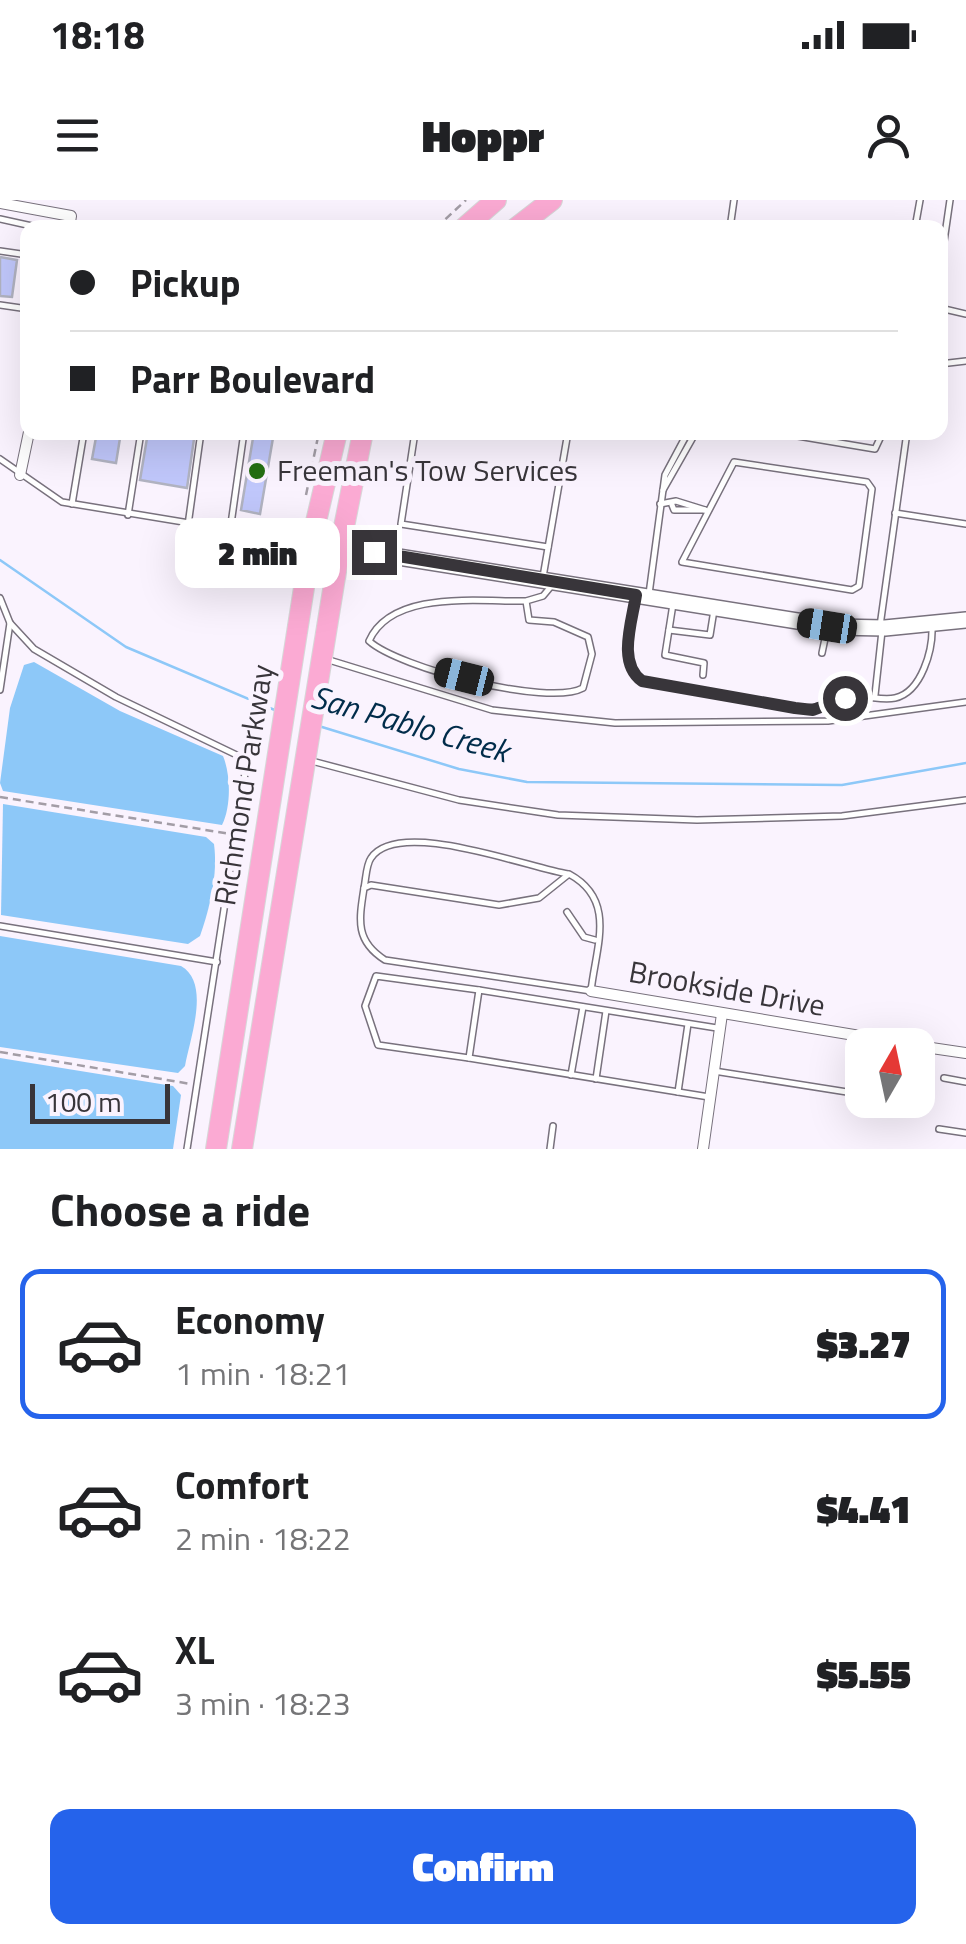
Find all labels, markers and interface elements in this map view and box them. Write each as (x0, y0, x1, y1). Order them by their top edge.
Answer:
text: 18:18 (50, 6, 145, 64)
text: Hoppr (422, 101, 544, 169)
icon: menu (50, 108, 105, 163)
icon: person (861, 108, 916, 163)
text: Pickup (130, 254, 240, 312)
text: Parr Boulevard (130, 350, 375, 408)
place label: Freeman's Tow Services (277, 447, 578, 493)
marker: Freeman's Tow Services (246, 460, 268, 482)
callout: 2 min (174, 517, 339, 587)
text: 2 min (218, 529, 297, 577)
route end (352, 530, 397, 575)
car (795, 606, 859, 646)
car (431, 655, 497, 699)
street label: Richmond Parkway (201, 661, 285, 909)
water label: San Pablo Creek (306, 672, 518, 775)
route start (823, 676, 868, 721)
street label: Brookside Drive (625, 948, 829, 1028)
north arrow (845, 1028, 935, 1118)
map controls (845, 1028, 935, 1118)
scale bar (30, 1079, 170, 1124)
text: 100 m (45, 1080, 122, 1123)
text: Choose a ride (50, 1175, 310, 1243)
text: Economy (175, 1291, 325, 1349)
icon: car (55, 1299, 145, 1389)
text: $3.27 (817, 1315, 911, 1373)
text: 1 min · 18:21 (175, 1349, 351, 1397)
text: Comfort (175, 1456, 309, 1514)
icon: car (55, 1464, 145, 1554)
text: $4.41 (817, 1480, 911, 1538)
text: 2 min · 18:22 (175, 1514, 351, 1562)
text: XL (175, 1621, 215, 1679)
icon: car (55, 1629, 145, 1719)
text: $5.55 (817, 1645, 911, 1703)
text: 3 min · 18:23 (175, 1679, 351, 1727)
button: Confirm (50, 1809, 916, 1924)

